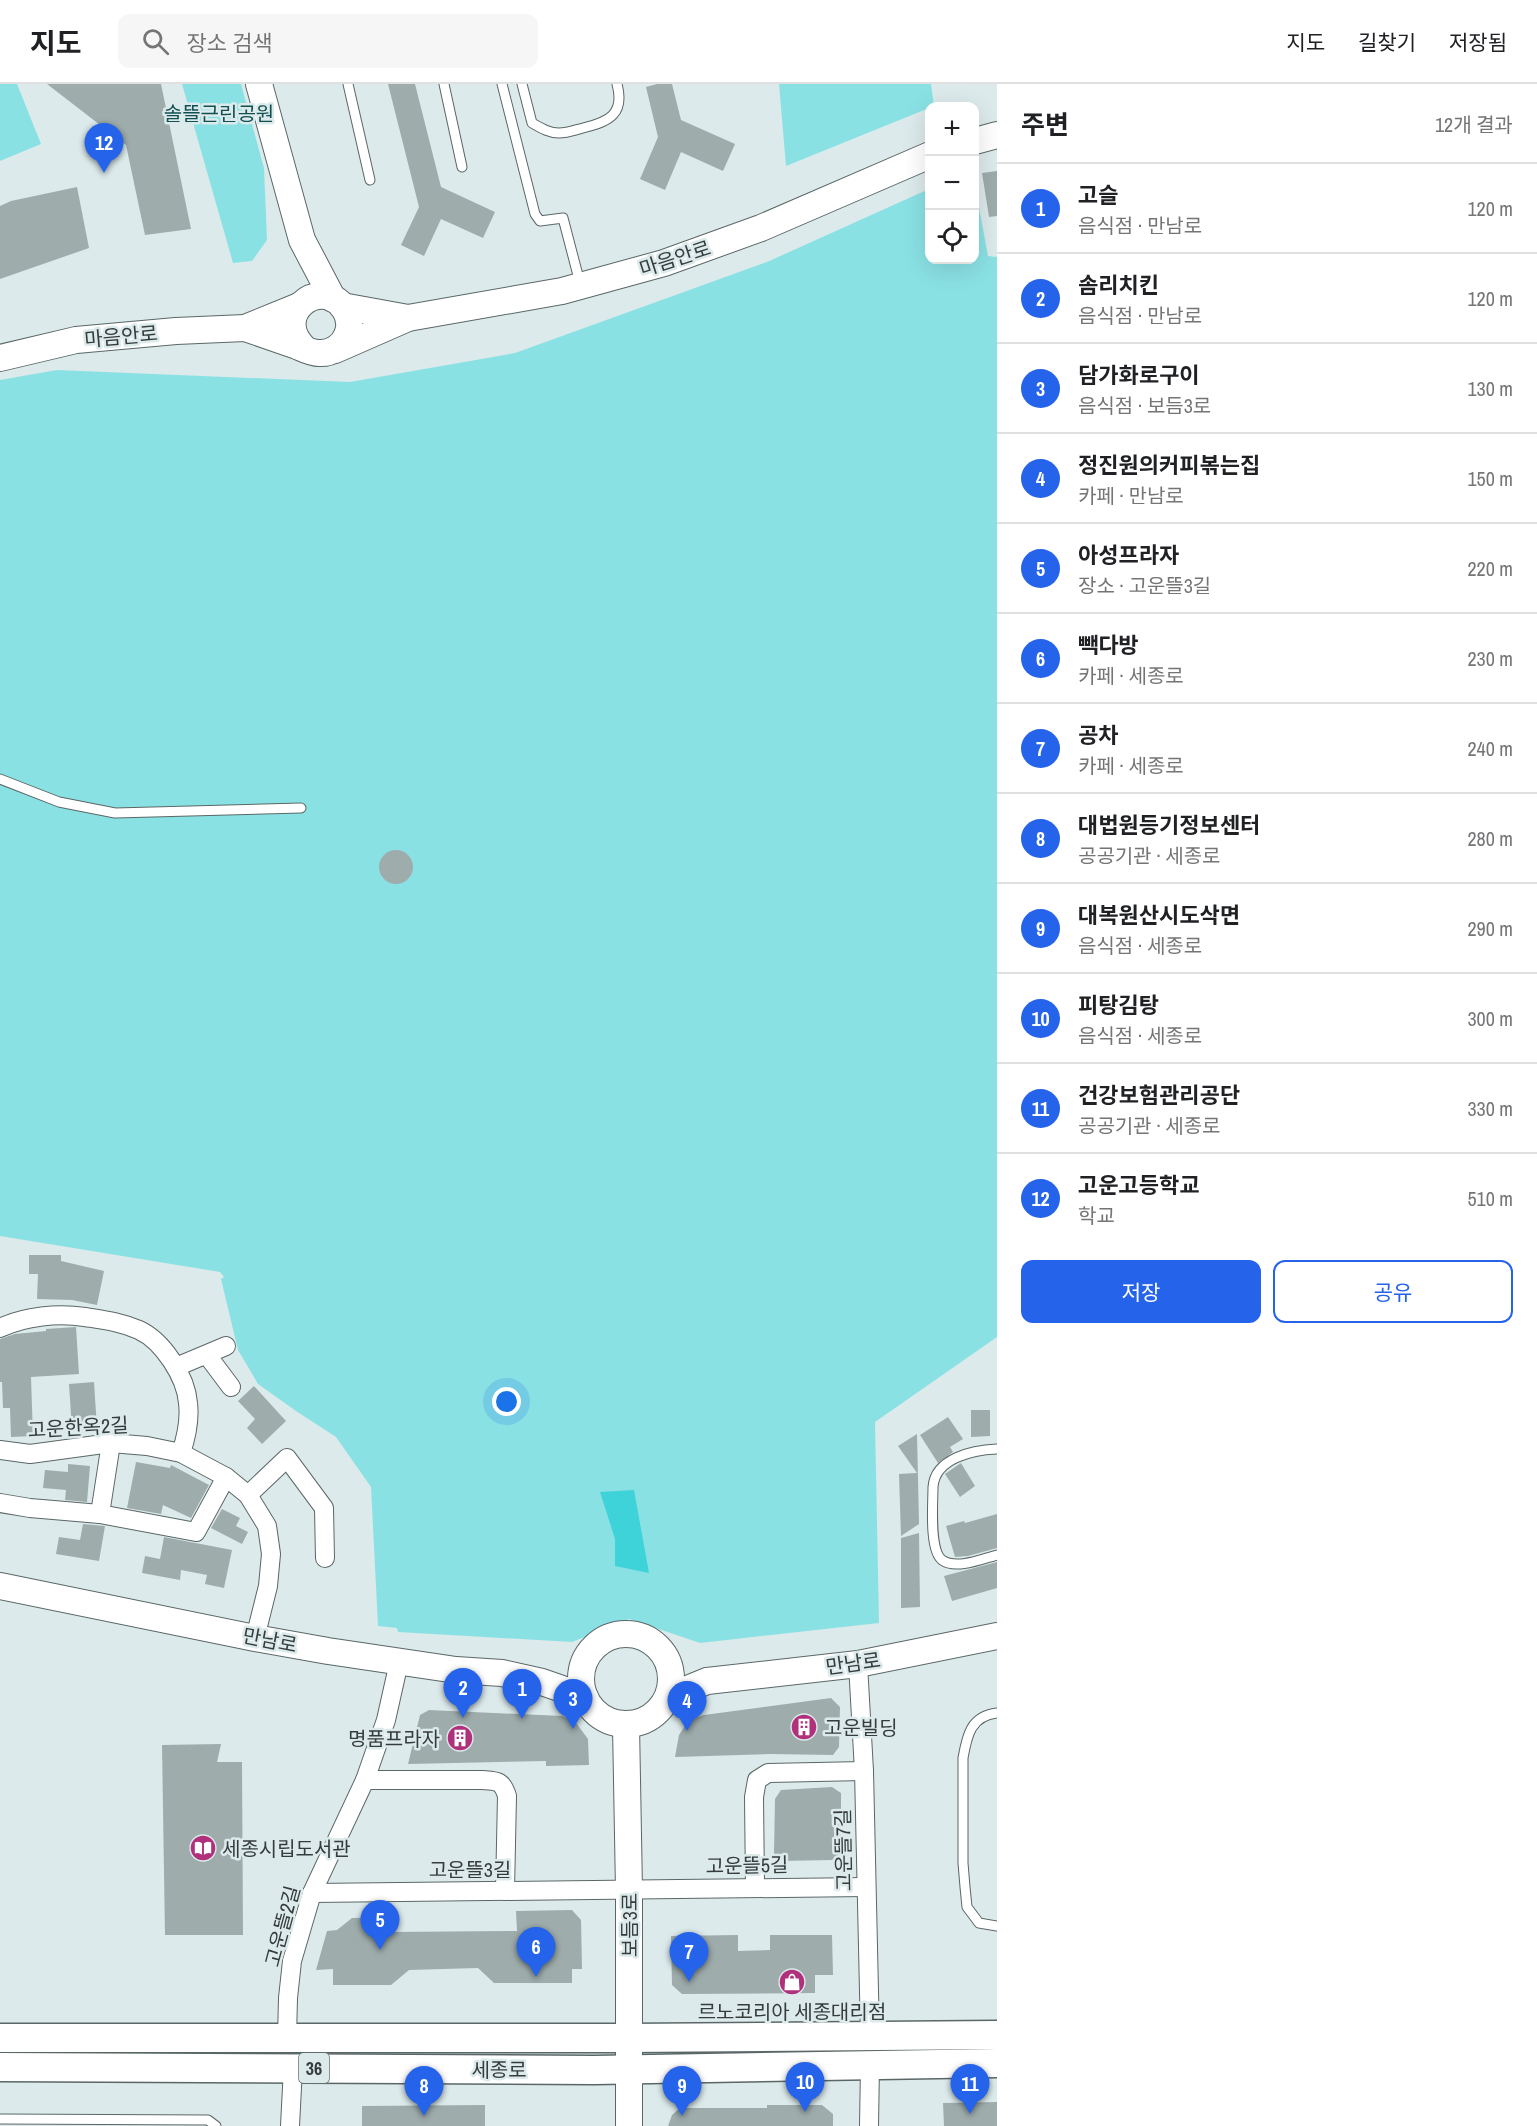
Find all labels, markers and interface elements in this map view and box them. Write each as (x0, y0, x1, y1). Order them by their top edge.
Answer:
search box (118, 14, 538, 68)
text: 지도 (30, 24, 82, 62)
icon: search (139, 25, 172, 58)
text: 장소 검색 (187, 28, 273, 58)
text: 지도 (1286, 28, 1325, 57)
text: 길찾기 (1358, 28, 1416, 57)
text: 저장됨 (1449, 28, 1507, 57)
park label: 솔뜰근린공원 (164, 100, 274, 127)
map controls (925, 102, 979, 264)
button: + (925, 102, 979, 156)
text: 주변 (1021, 107, 1069, 142)
text: 12개 결과 (1435, 111, 1513, 138)
pin: 12 (84, 124, 124, 173)
button: − (925, 156, 979, 210)
text: 고슬 (1078, 180, 1118, 210)
text: 1 (1036, 195, 1045, 222)
text: 120 m (1467, 195, 1513, 222)
button: locate (925, 210, 979, 264)
text: 음식점 · 만남로 (1078, 212, 1202, 239)
street label: 마음안로 (636, 234, 714, 282)
text: 솜리치킨 (1078, 270, 1159, 300)
text: 2 (1036, 285, 1045, 312)
text: 120 m (1467, 285, 1513, 312)
text: 음식점 · 만남로 (1078, 302, 1202, 329)
street label: 마음안로 (83, 319, 159, 353)
text: 담가화로구이 (1078, 360, 1199, 390)
text: 3 (1036, 375, 1045, 402)
text: 130 m (1467, 375, 1513, 402)
text: 음식점 · 보듬3로 (1078, 392, 1211, 419)
text: 정진원의커피볶는집 (1078, 450, 1260, 480)
text: 4 (1036, 465, 1045, 492)
text: 150 m (1467, 465, 1513, 492)
text: 카페 · 만남로 (1078, 482, 1184, 509)
text: 아성프라자 (1078, 540, 1179, 570)
text: 5 (1036, 555, 1045, 582)
text: 220 m (1467, 555, 1513, 582)
text: 장소 · 고운뜰3길 (1078, 572, 1211, 599)
text: 빽다방 (1078, 630, 1139, 660)
text: 6 (1036, 645, 1045, 672)
text: 230 m (1467, 645, 1513, 672)
text: 카페 · 세종로 (1078, 662, 1184, 689)
text: 공차 (1078, 720, 1118, 750)
text: 7 (1036, 735, 1045, 762)
text: 240 m (1467, 735, 1513, 762)
text: 카페 · 세종로 (1078, 752, 1184, 779)
text: 대법원등기정보센터 (1078, 810, 1260, 840)
text: 8 (1036, 825, 1045, 852)
text: 280 m (1467, 825, 1513, 852)
text: 공공기관 · 세종로 (1078, 842, 1220, 869)
text: 대복원산시도삭면 (1078, 900, 1240, 930)
text: 9 (1036, 915, 1045, 942)
text: 290 m (1467, 915, 1513, 942)
text: 음식점 · 세종로 (1078, 932, 1202, 959)
text: 피탕김탕 (1078, 990, 1159, 1020)
text: 10 (1031, 1005, 1050, 1032)
text: 300 m (1467, 1005, 1513, 1032)
text: 음식점 · 세종로 (1078, 1022, 1202, 1049)
text: 건강보험관리공단 (1078, 1080, 1240, 1110)
text: 11 (1032, 1095, 1049, 1122)
text: 330 m (1467, 1095, 1513, 1122)
text: 공공기관 · 세종로 (1078, 1112, 1220, 1139)
text: 고운고등학교 (1078, 1170, 1199, 1200)
text: 12 (1031, 1185, 1050, 1212)
text: 510 m (1467, 1185, 1513, 1212)
text: 학교 (1078, 1202, 1115, 1229)
button: 저장 (1021, 1260, 1261, 1323)
button: 공유 (1273, 1260, 1513, 1323)
your location (492, 1387, 521, 1416)
street label: 고운한옥2길 (27, 1411, 129, 1443)
street label: 만남로 (240, 1621, 300, 1659)
street label: 만남로 (824, 1646, 882, 1680)
pin: 2 (444, 1668, 482, 1718)
pin: 1 (502, 1670, 542, 1719)
pin: 3 (554, 1680, 592, 1729)
pin: 4 (668, 1682, 706, 1731)
building icon: 고운빌딩 (789, 1712, 819, 1742)
place label: 고운빌딩 (824, 1714, 898, 1741)
building icon: 명품프라자 (445, 1723, 475, 1753)
place label: 명품프라자 (348, 1725, 440, 1752)
street label: 고운뜰7길 (829, 1808, 857, 1892)
library icon: 세종시립도서관 (188, 1833, 218, 1863)
place label: 세종시립도서관 (222, 1835, 351, 1862)
street label: 고운뜰5길 (705, 1851, 789, 1879)
street label: 고운뜰3길 (429, 1856, 511, 1883)
street label: 고운뜰2길 (258, 1883, 306, 1969)
street label: 보듬3로 (616, 1893, 643, 1957)
pin: 5 (360, 1900, 400, 1950)
pin: 6 (516, 1928, 556, 1977)
pin: 7 (670, 1932, 708, 1982)
shop icon: 르노코리아 세종대리점 (777, 1967, 807, 1997)
place label: 르노코리아 세종대리점 (698, 1998, 886, 2025)
road number: 36 (299, 2053, 329, 2083)
street label: 세종로 (471, 2056, 527, 2083)
pin: 10 (786, 2062, 824, 2112)
pin: 11 (950, 2064, 990, 2114)
pin: 8 (404, 2066, 444, 2116)
pin: 9 (662, 2066, 702, 2116)

